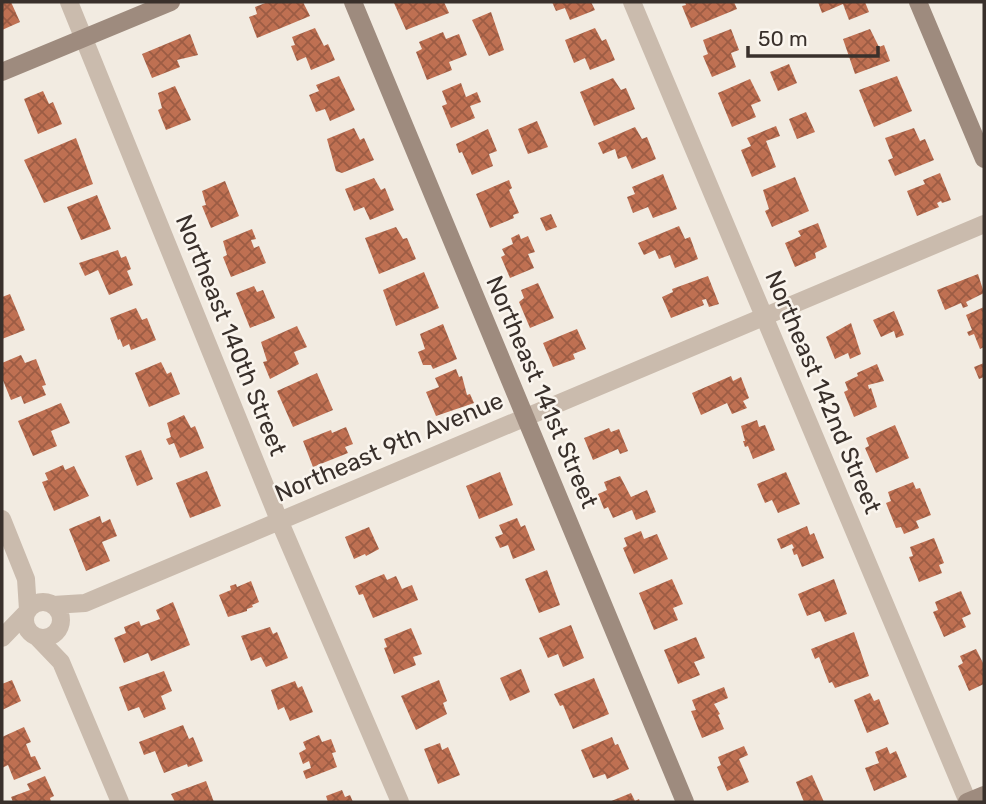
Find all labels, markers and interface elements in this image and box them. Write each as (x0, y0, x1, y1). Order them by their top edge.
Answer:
scale bar (748, 14, 878, 58)
text: 50 m (758, 26, 808, 51)
street label: Northeast 140th Street (170, 210, 292, 460)
street label: Northeast 142nd Street (759, 266, 887, 518)
street label: Northeast 141st Street (480, 272, 604, 512)
street label: Northeast 9th Avenue (271, 386, 507, 508)

